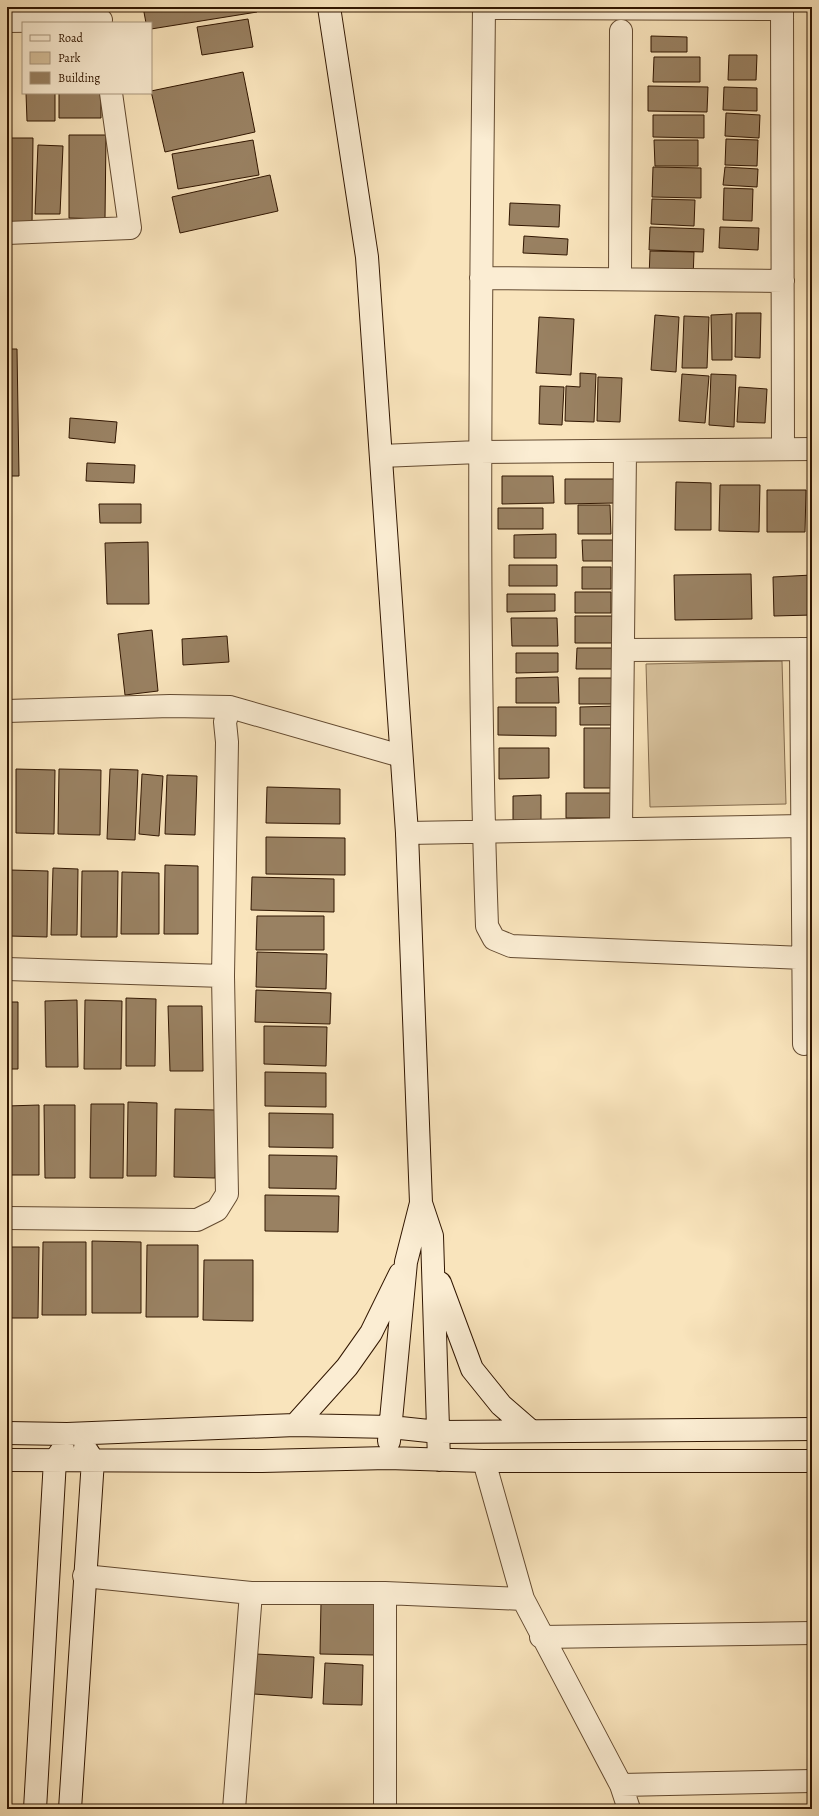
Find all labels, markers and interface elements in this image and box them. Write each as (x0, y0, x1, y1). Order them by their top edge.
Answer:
legend (22, 22, 152, 94)
text: Road (58, 30, 84, 46)
text: Park (58, 50, 81, 66)
text: Building (58, 70, 100, 86)

